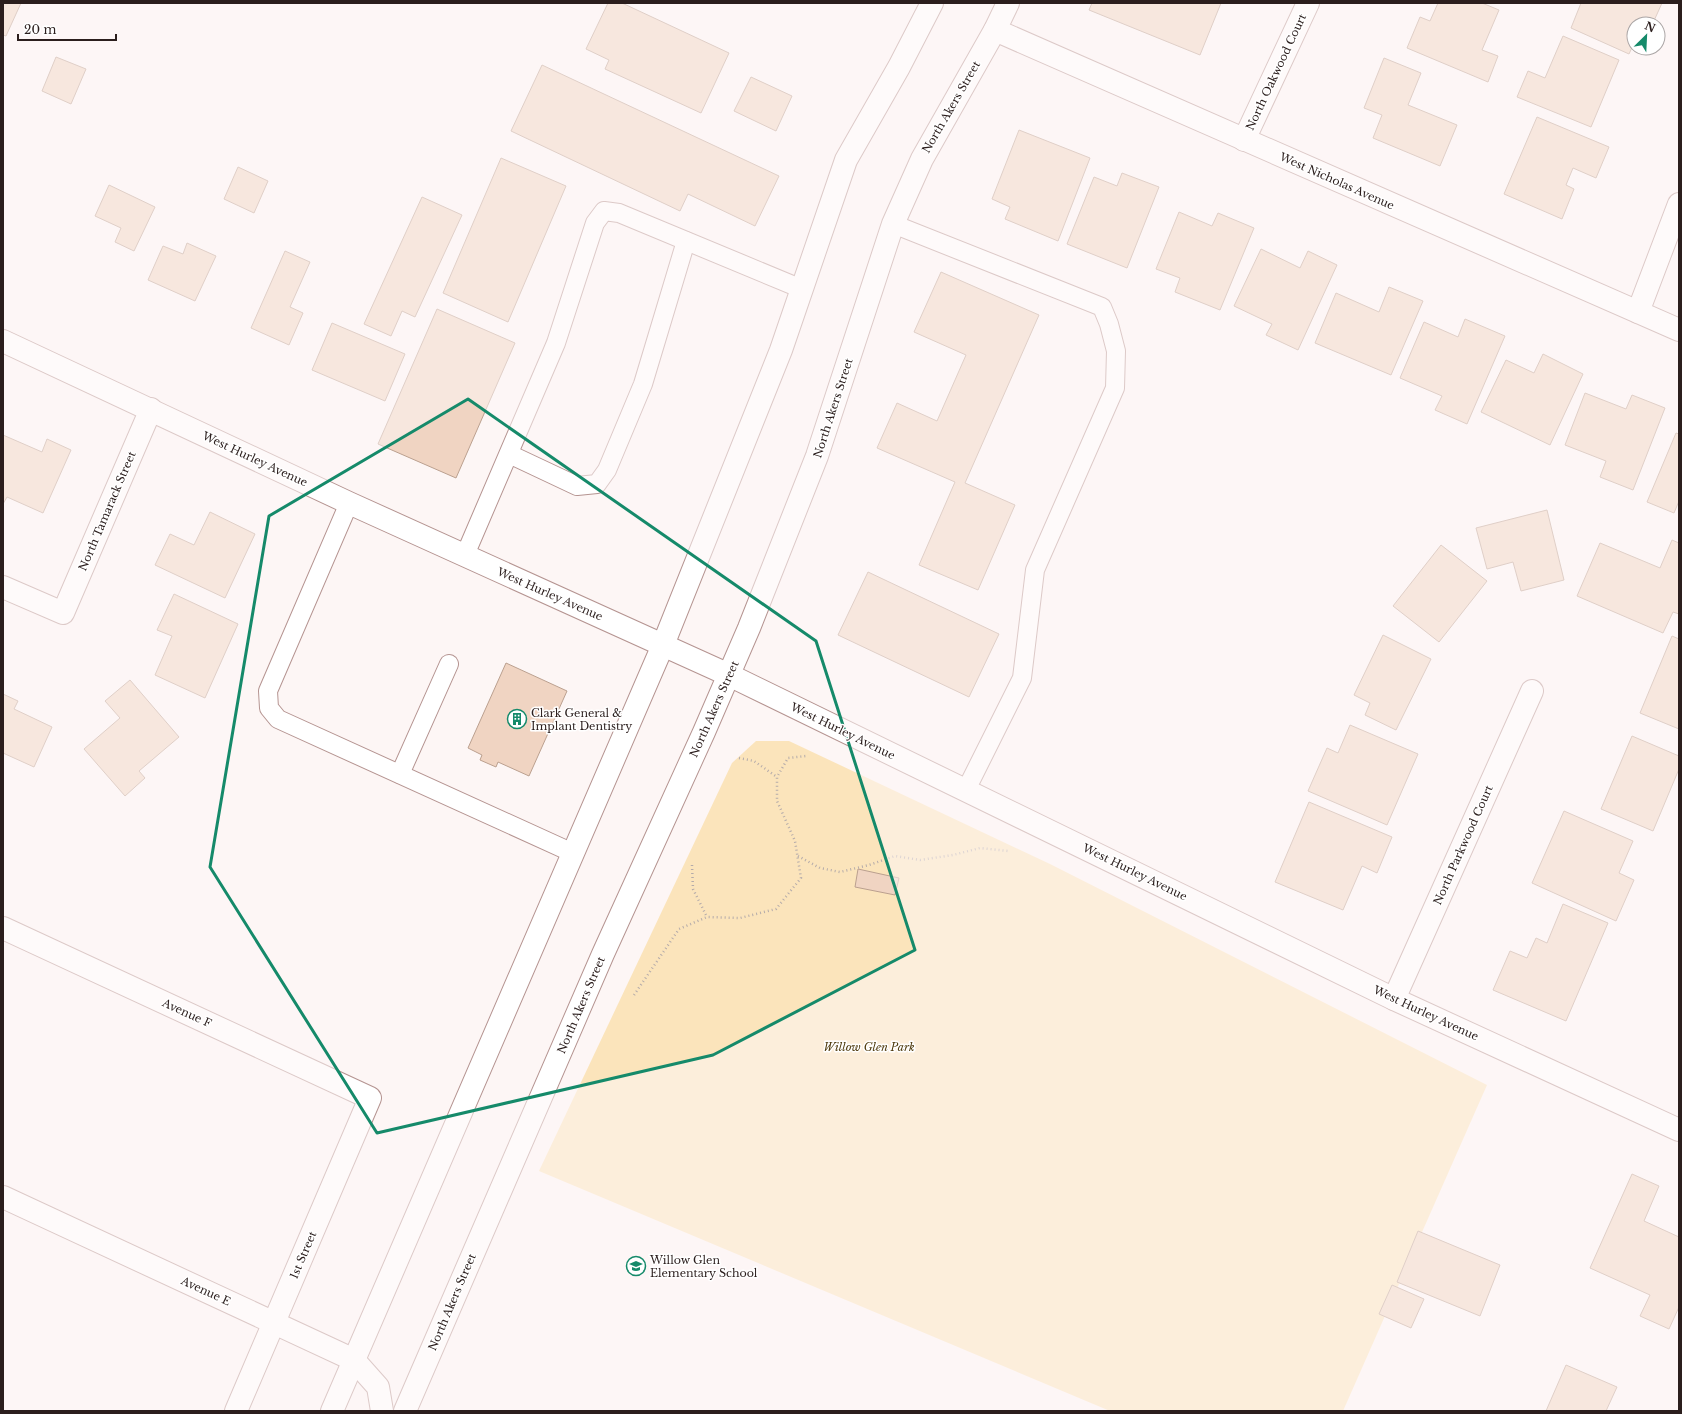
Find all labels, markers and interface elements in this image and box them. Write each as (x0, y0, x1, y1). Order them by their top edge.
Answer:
street label: North Oakwood Court (1243, 11, 1310, 133)
scale bar (18, 16, 116, 42)
north arrow (1626, 16, 1666, 56)
text: N (1642, 18, 1658, 36)
text: 20 m (24, 22, 56, 37)
street label: North Akers Street (919, 58, 984, 156)
street label: West Nicholas Avenue (1277, 149, 1397, 213)
street label: North Akers Street (810, 356, 856, 460)
street label: West Hurley Avenue (199, 428, 310, 489)
street label: North Tamarack Street (75, 448, 139, 573)
street label: West Hurley Avenue (494, 564, 605, 624)
street label: North Akers Street (686, 658, 742, 759)
street label: West Hurley Avenue (788, 699, 897, 762)
place label: Clark General & Implant Dentistry (531, 706, 632, 733)
building icon: Clark General & Implant Dentistry (506, 708, 528, 730)
street label: North Parkwood Court (1430, 782, 1496, 907)
street label: West Hurley Avenue (1080, 840, 1189, 903)
street label: North Akers Street (554, 954, 608, 1056)
street label: West Hurley Avenue (1370, 982, 1481, 1043)
street label: Avenue F (159, 995, 214, 1031)
park label: Willow Glen Park (823, 1040, 915, 1054)
street label: 1st Street (287, 1228, 320, 1281)
street label: North Akers Street (425, 1251, 479, 1353)
place label: Willow Glen Elementary School (649, 1253, 758, 1280)
school or university icon: Willow Glen Elementary School (625, 1255, 647, 1277)
street label: Avenue E (178, 1273, 233, 1309)

